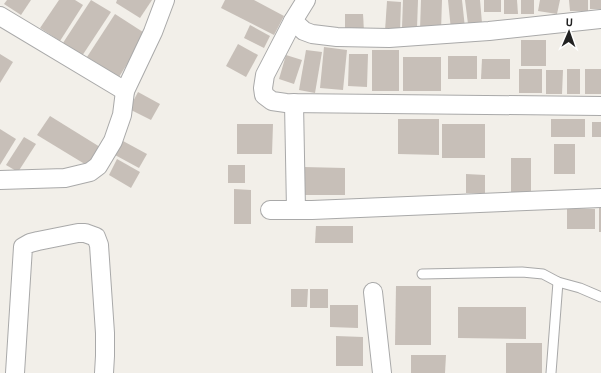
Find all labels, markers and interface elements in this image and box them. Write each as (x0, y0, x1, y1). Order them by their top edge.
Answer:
north arrow (549, 12, 589, 52)
text: U (566, 15, 573, 29)

